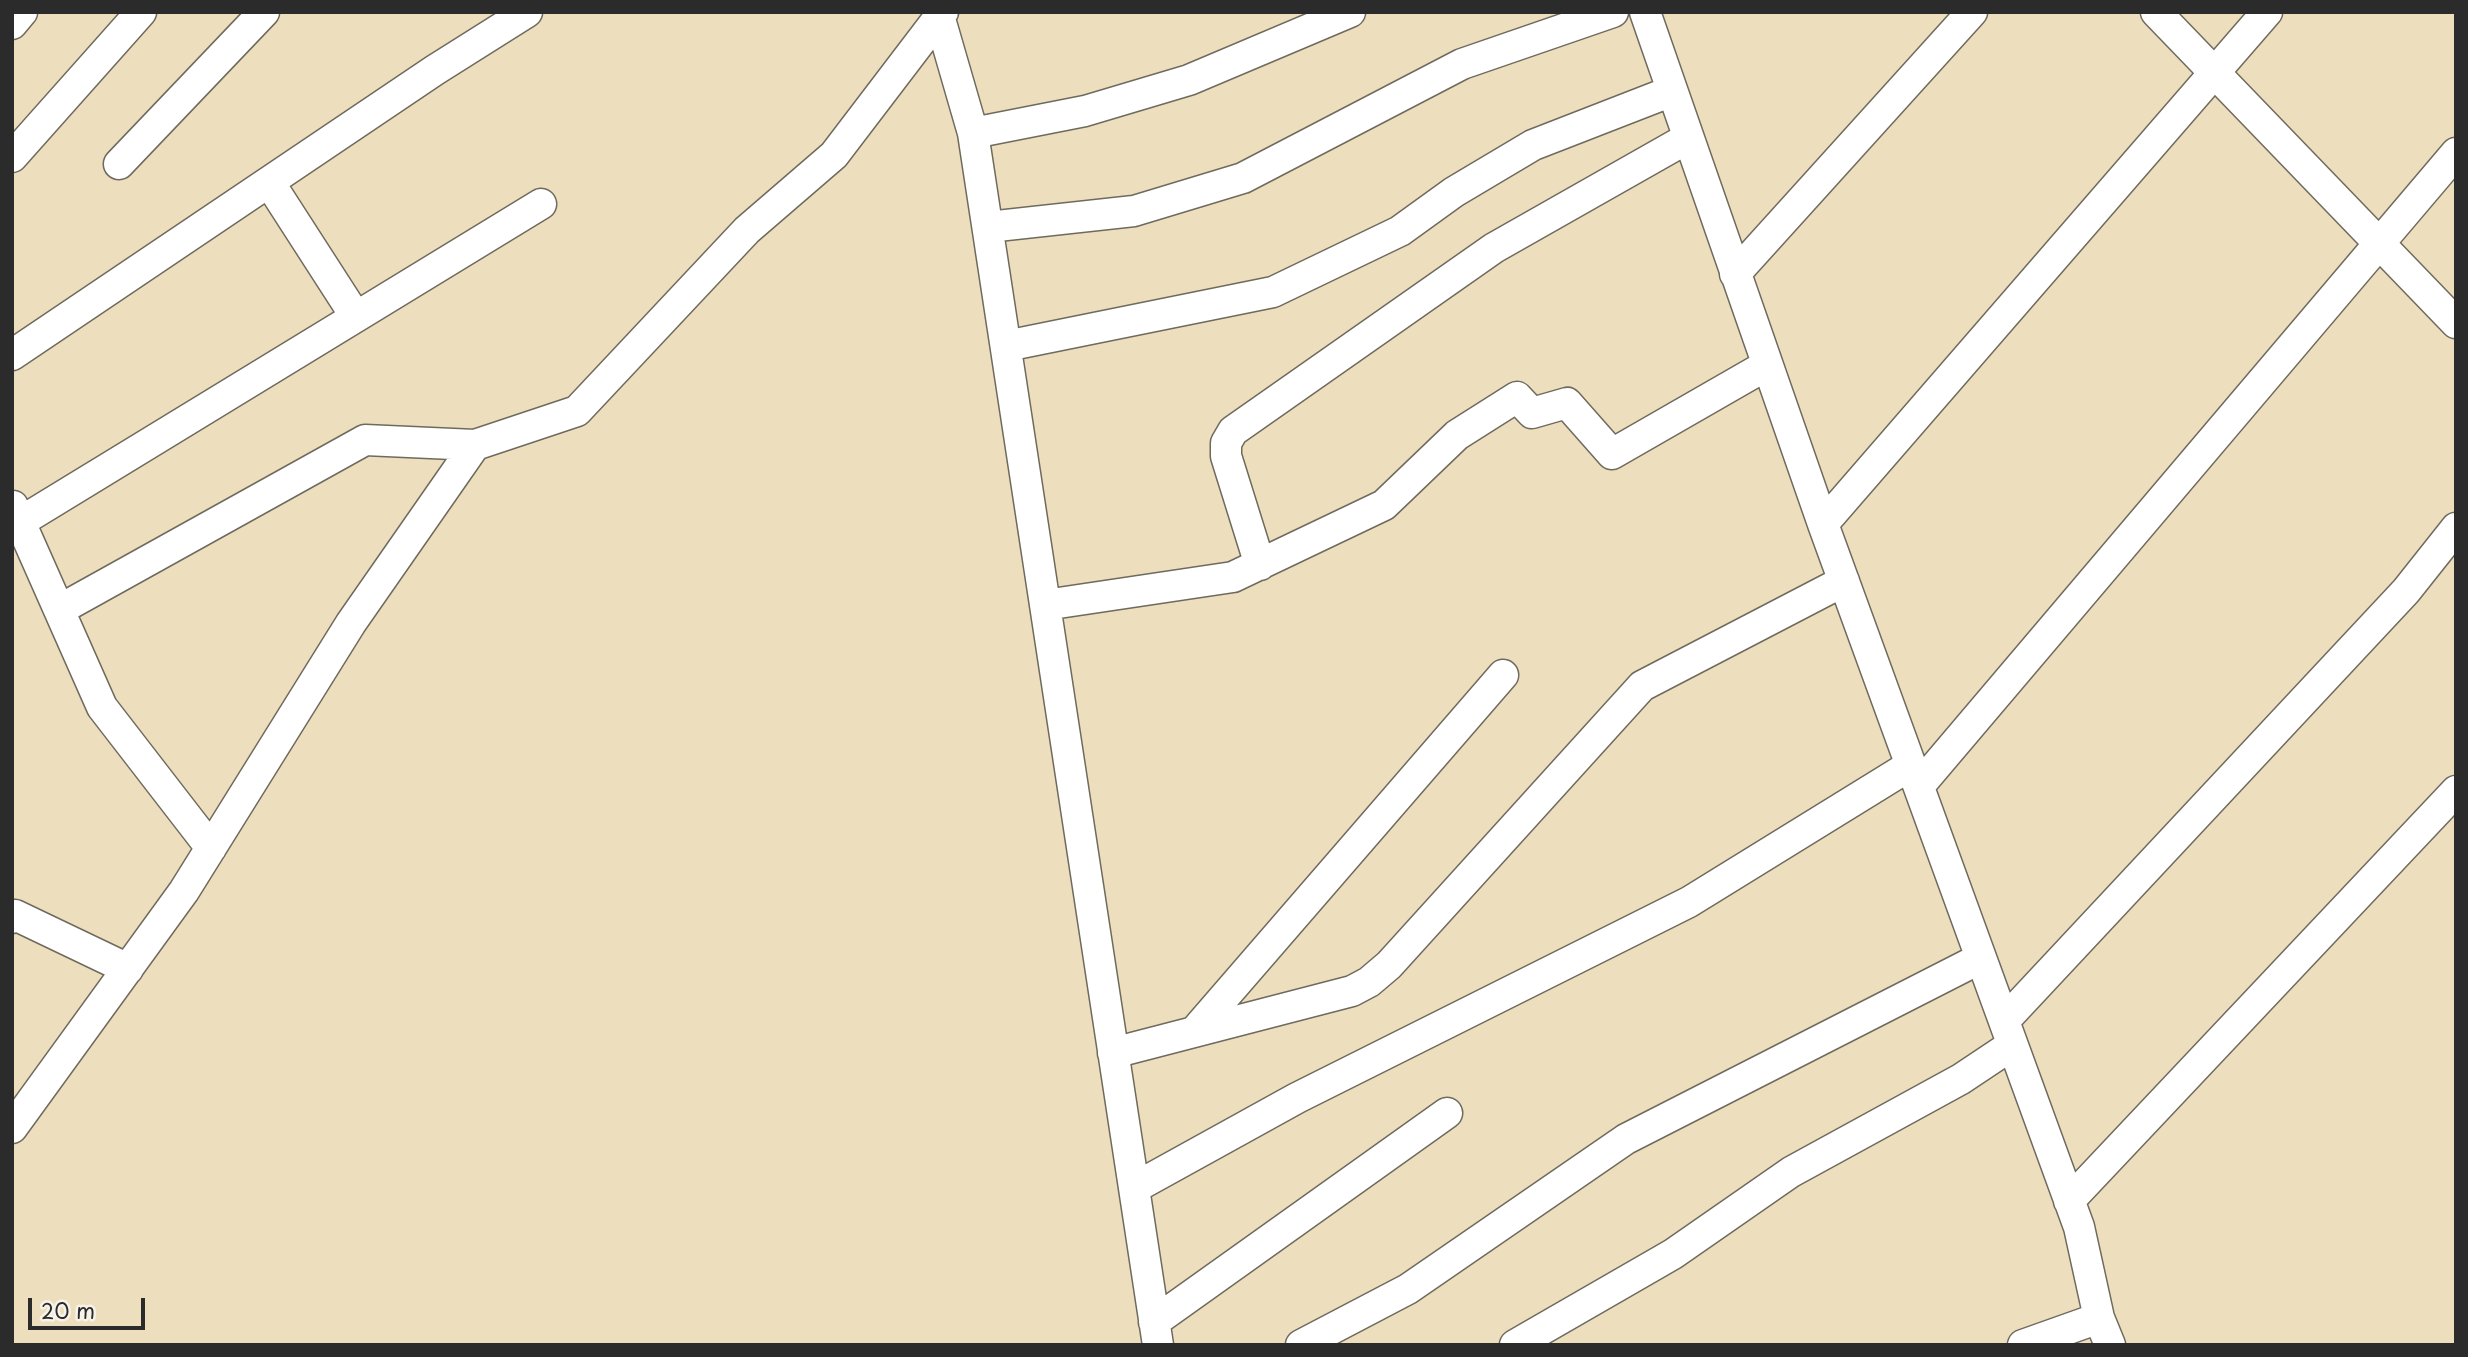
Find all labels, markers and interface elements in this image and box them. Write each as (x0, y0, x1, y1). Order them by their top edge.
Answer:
scale bar (32, 1284, 149, 1328)
text: 20 m (41, 1294, 95, 1326)

